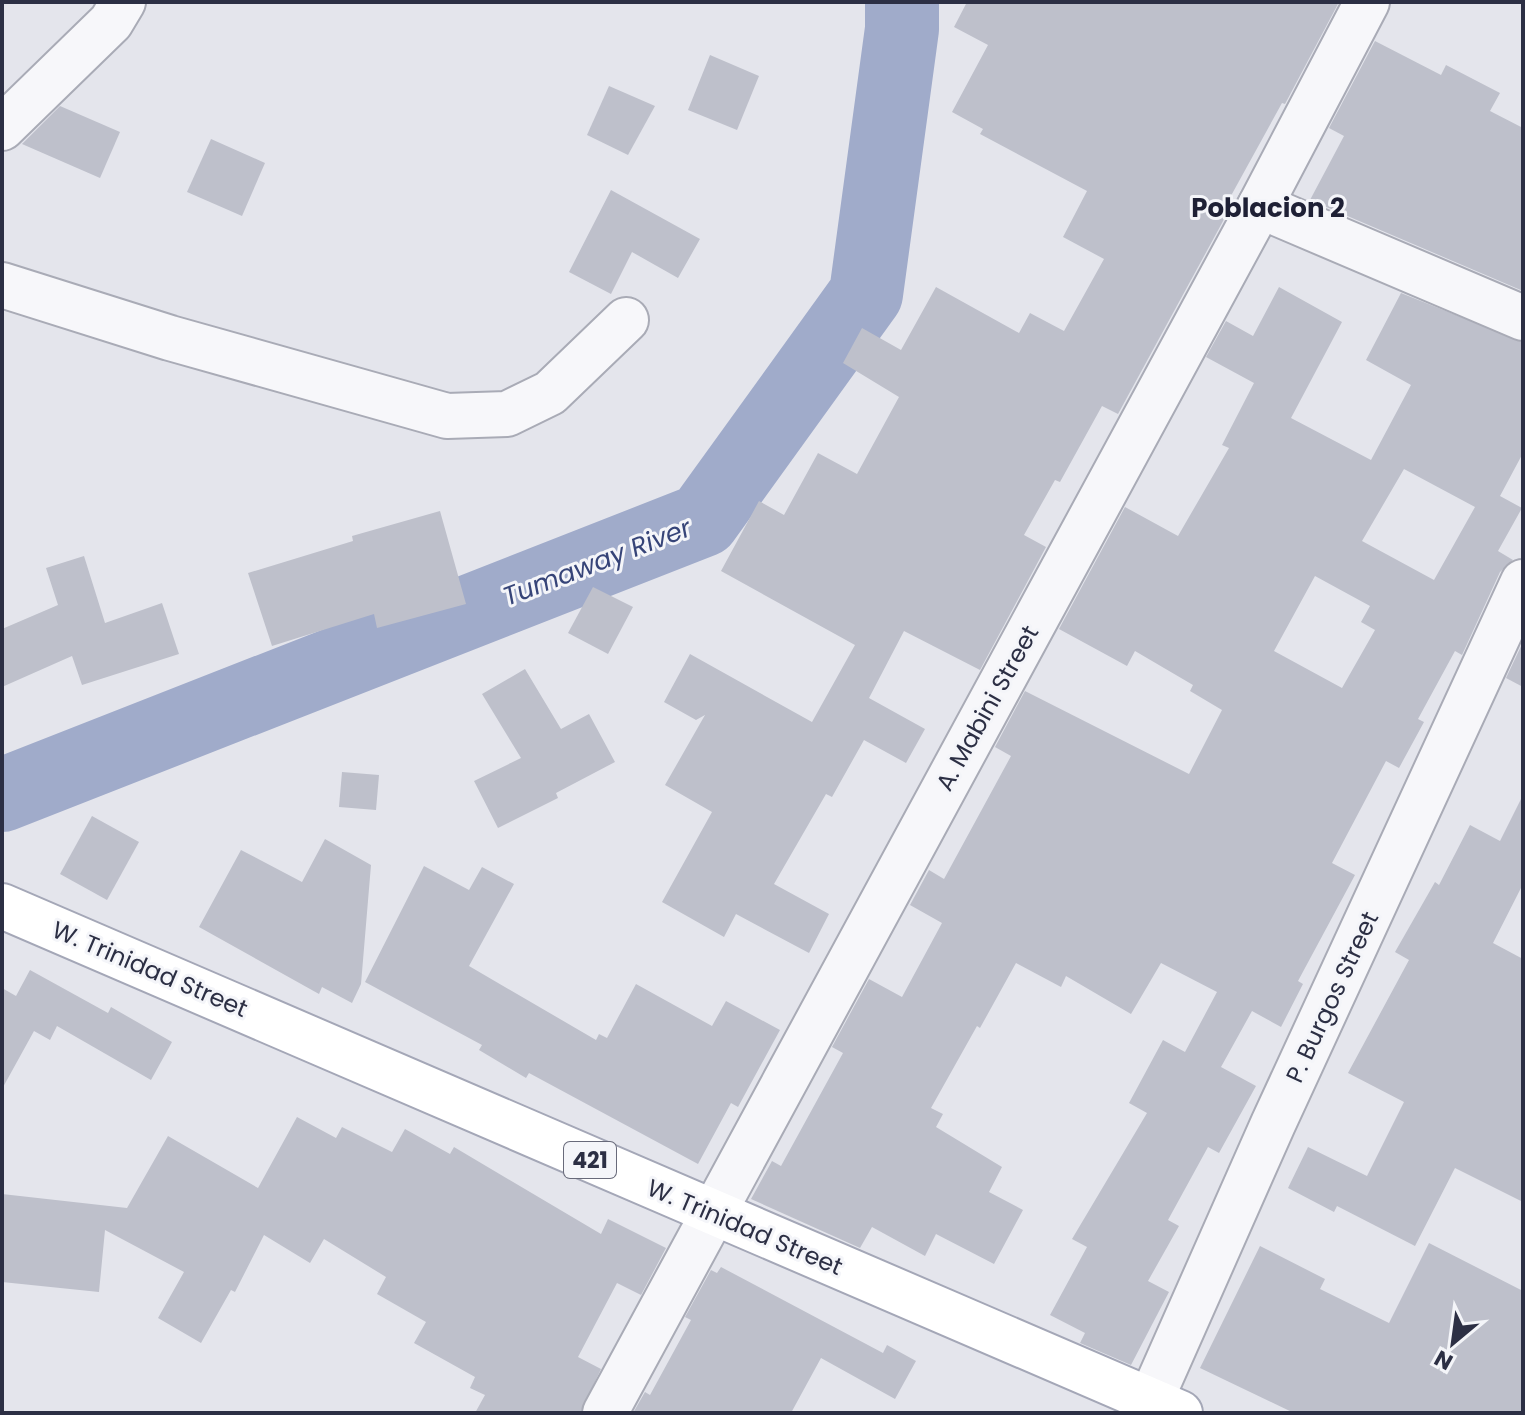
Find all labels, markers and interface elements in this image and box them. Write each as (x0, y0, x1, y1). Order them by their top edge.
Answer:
district label: Poblacion 2 (1191, 190, 1345, 226)
water label: Tumaway River (498, 509, 698, 614)
street label: A. Mabini Street (928, 619, 1046, 797)
street label: P. Burgos Street (1278, 906, 1386, 1088)
street label: W. Trinidad Street (47, 913, 253, 1025)
road number: 421 (564, 1142, 616, 1178)
street label: W. Trinidad Street (642, 1171, 848, 1283)
north arrow (1413, 1303, 1493, 1383)
text: N (1429, 1342, 1458, 1378)

